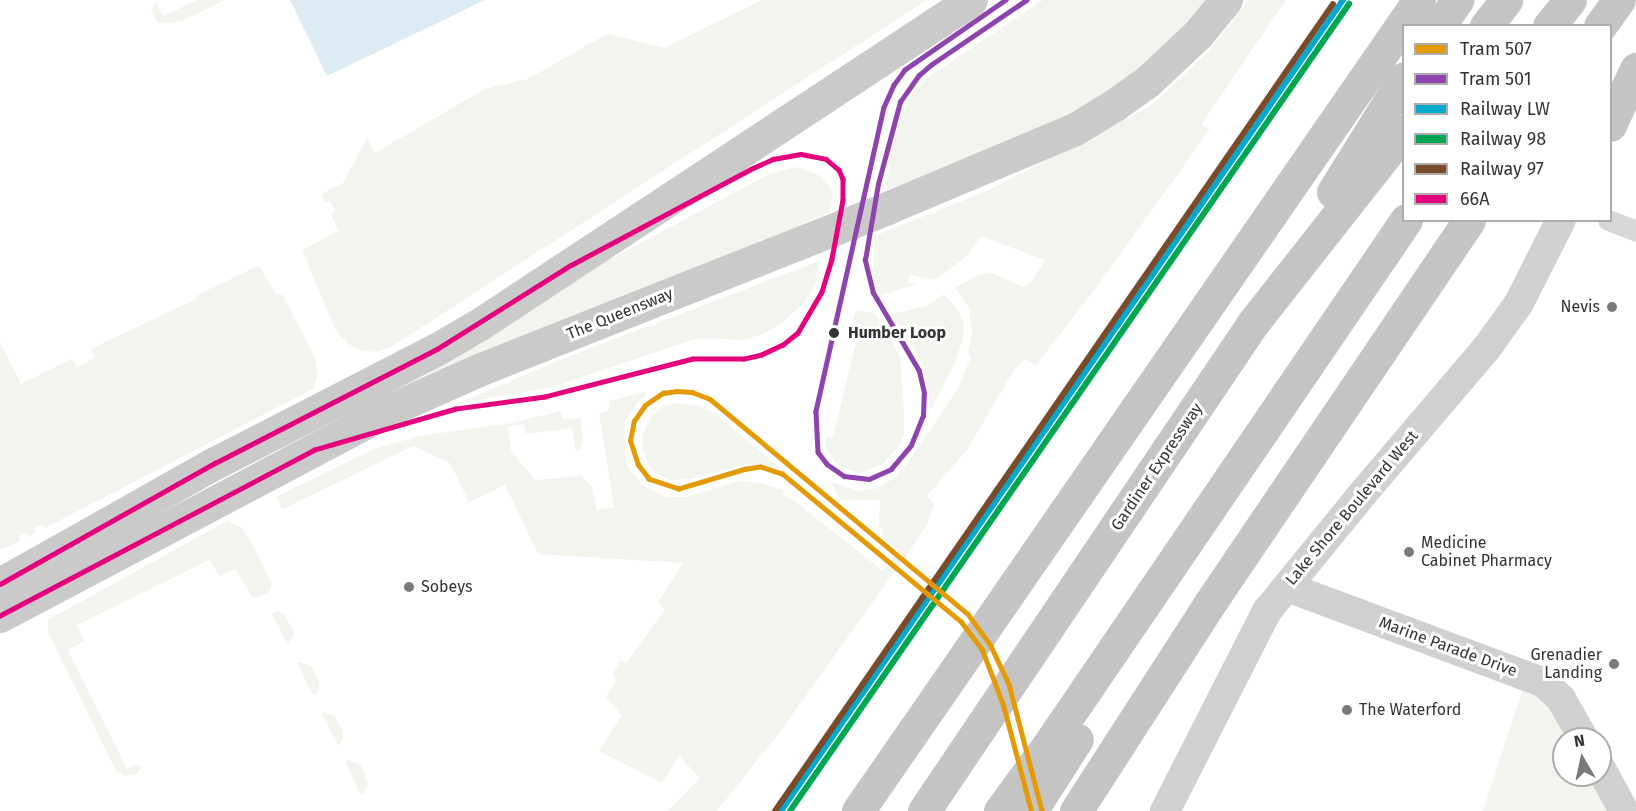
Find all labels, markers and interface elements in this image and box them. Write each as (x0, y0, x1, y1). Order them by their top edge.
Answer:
legend (1402, 24, 1612, 222)
text: Tram 507 (1460, 38, 1532, 60)
text: Tram 501 (1460, 68, 1531, 90)
text: Railway LW (1460, 98, 1550, 120)
text: Railway 98 (1460, 128, 1546, 150)
text: Railway 97 (1460, 158, 1544, 180)
text: 66A (1460, 188, 1490, 210)
street label: The Queensway (564, 284, 676, 344)
place label: Nevis (1561, 297, 1600, 317)
marker: Nevis (1605, 300, 1619, 314)
place label: Humber Loop (848, 323, 946, 343)
marker: Humber Loop (825, 324, 843, 342)
street label: Gardiner Expressway (1107, 400, 1207, 534)
street label: Lake Shore Boulevard West (1282, 427, 1422, 589)
place label: Medicine Cabinet Pharmacy (1421, 533, 1552, 571)
marker: Medicine Cabinet Pharmacy (1402, 545, 1416, 559)
place label: Sobeys (421, 577, 472, 597)
marker: Sobeys (402, 580, 416, 594)
street label: Marine Parade Drive (1376, 613, 1520, 681)
place label: Grenadier Landing (1530, 645, 1602, 683)
marker: Grenadier Landing (1607, 657, 1621, 671)
place label: The Waterford (1359, 700, 1461, 720)
marker: The Waterford (1340, 703, 1354, 717)
north arrow (1552, 727, 1612, 787)
text: N (1573, 730, 1586, 751)

